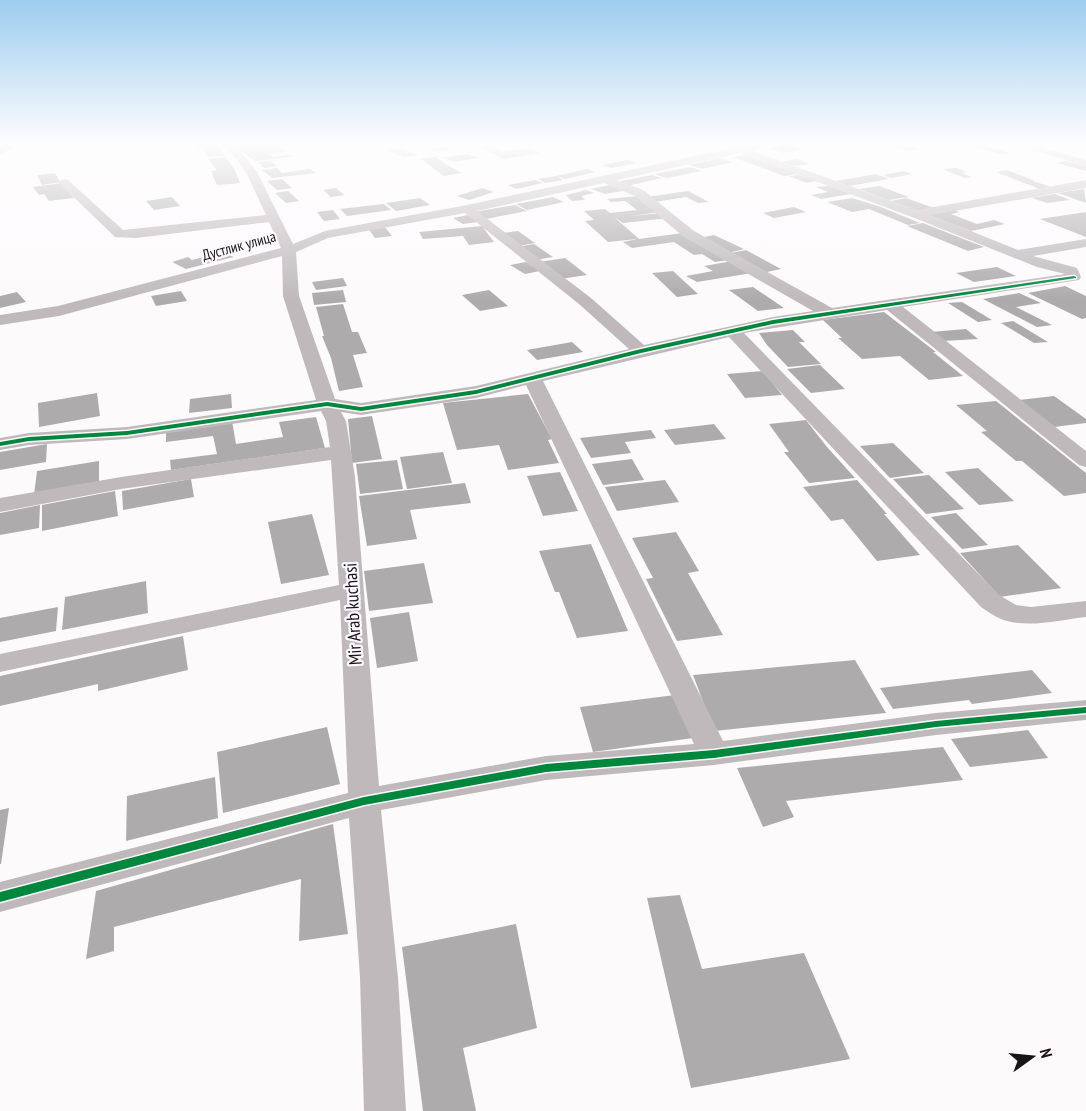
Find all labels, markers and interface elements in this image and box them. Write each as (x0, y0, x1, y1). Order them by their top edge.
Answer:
street label: Дустлик улица (200, 227, 278, 264)
street label: Mir Arab kuchasi (338, 562, 367, 666)
north arrow (1002, 1027, 1062, 1087)
text: N (1036, 1046, 1057, 1060)

